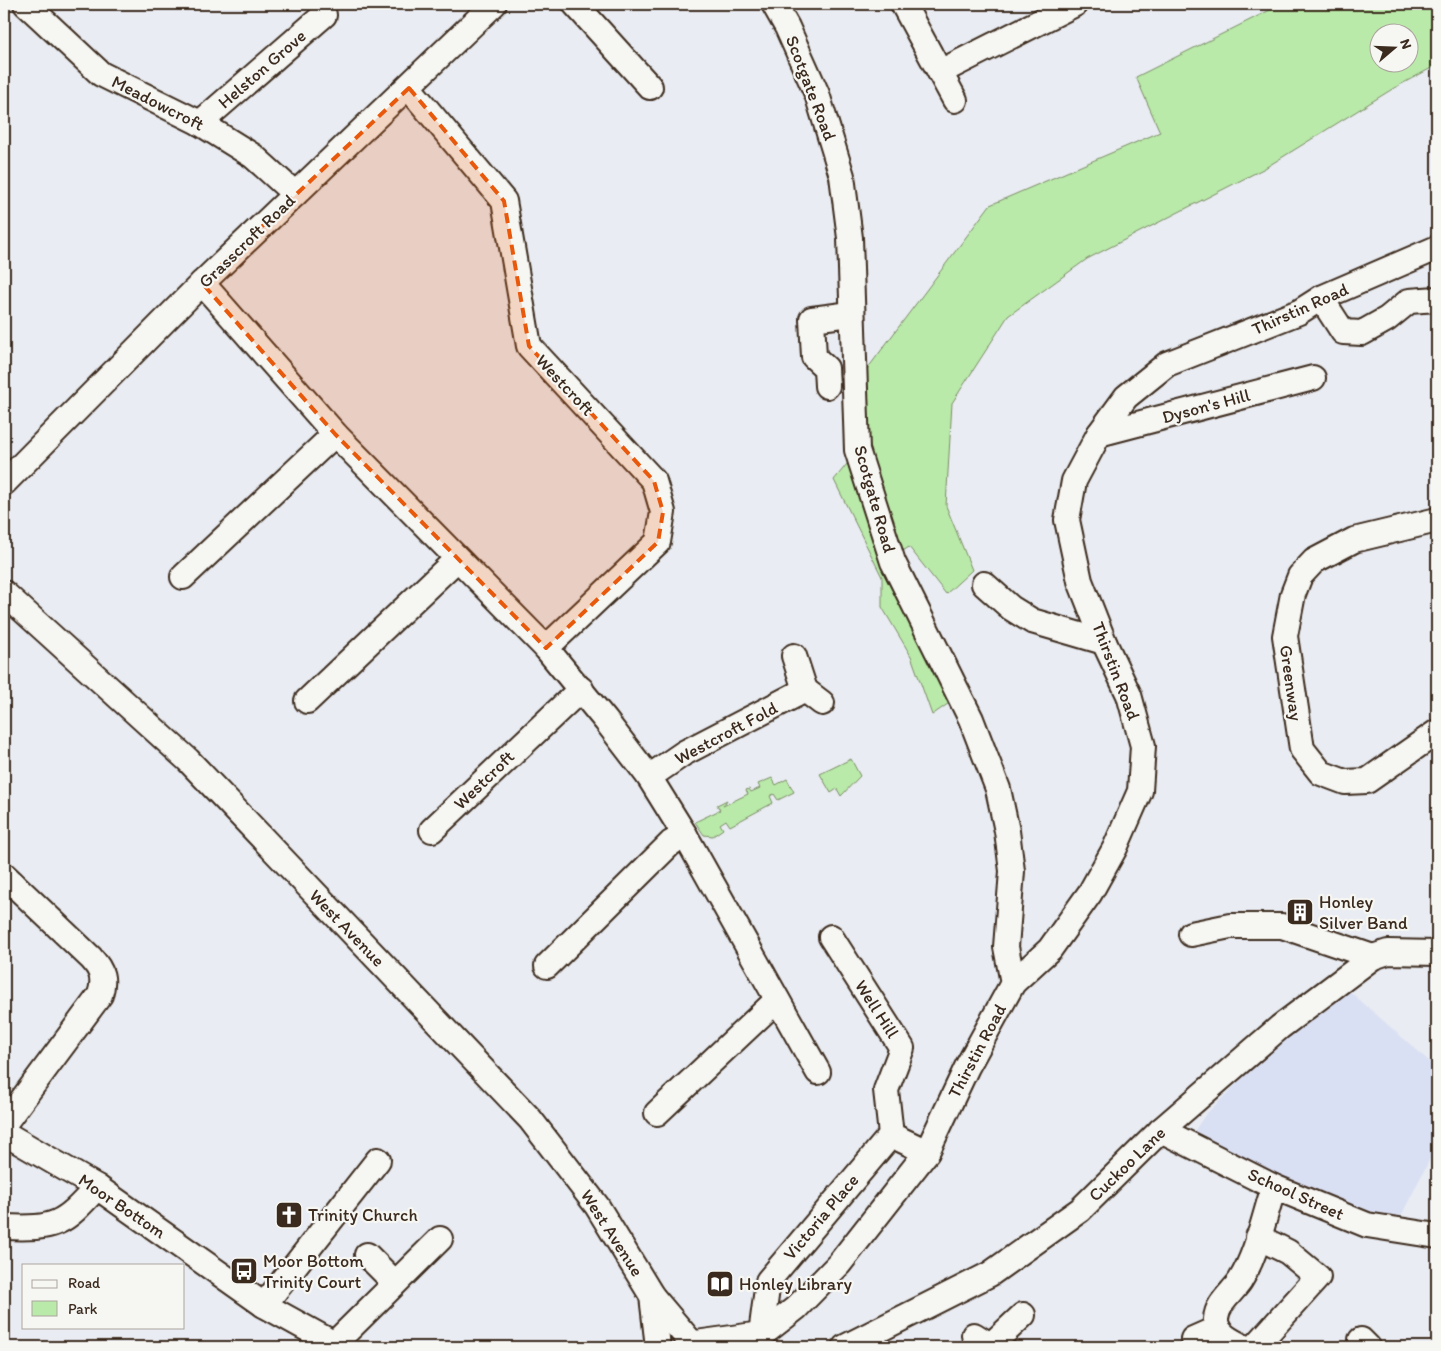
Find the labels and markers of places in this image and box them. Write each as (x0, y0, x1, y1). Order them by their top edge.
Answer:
place label: Honley Silver Band (1319, 891, 1408, 934)
building icon: Honley Silver Band (1285, 897, 1315, 927)
church icon: Trinity Church (274, 1200, 304, 1230)
place label: Trinity Church (308, 1204, 418, 1226)
place label: Moor Bottom Trinity Court (263, 1250, 364, 1293)
bus stop icon: Moor Bottom Trinity Court (229, 1256, 259, 1286)
library icon: Honley Library (705, 1269, 735, 1299)
place label: Honley Library (739, 1273, 852, 1295)

